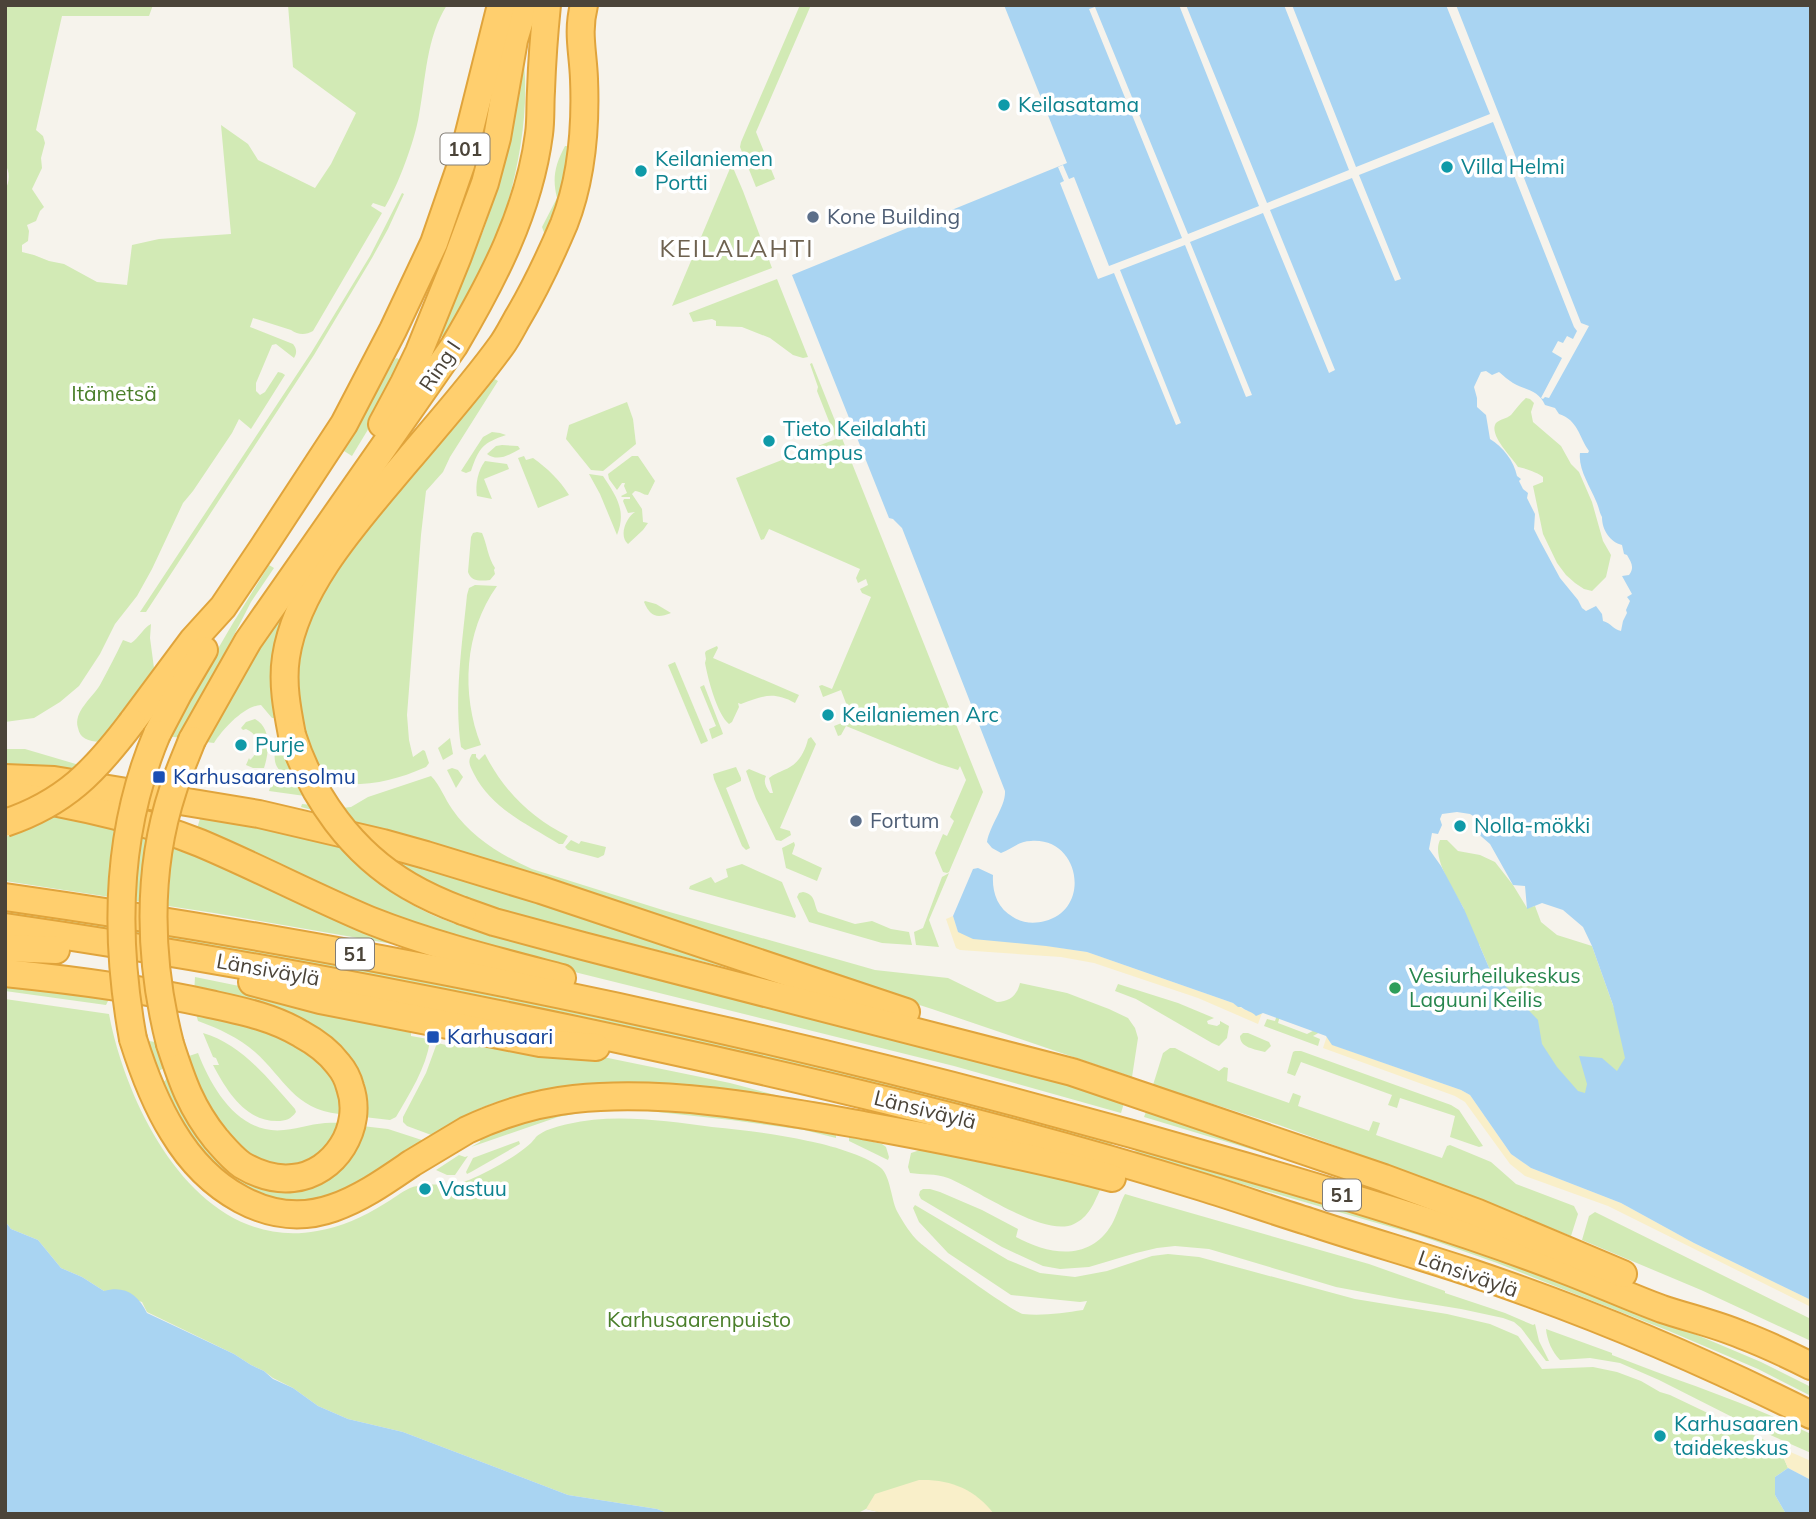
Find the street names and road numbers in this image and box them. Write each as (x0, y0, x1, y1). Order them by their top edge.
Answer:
road number: 101 (440, 134, 490, 164)
street label: Ring I (413, 335, 465, 396)
road number: 51 (336, 938, 374, 970)
street label: Länsiväylä (215, 947, 322, 991)
street label: Länsiväylä (872, 1084, 979, 1134)
road number: 51 (1323, 1180, 1361, 1210)
street label: Länsiväylä (1415, 1244, 1522, 1302)

